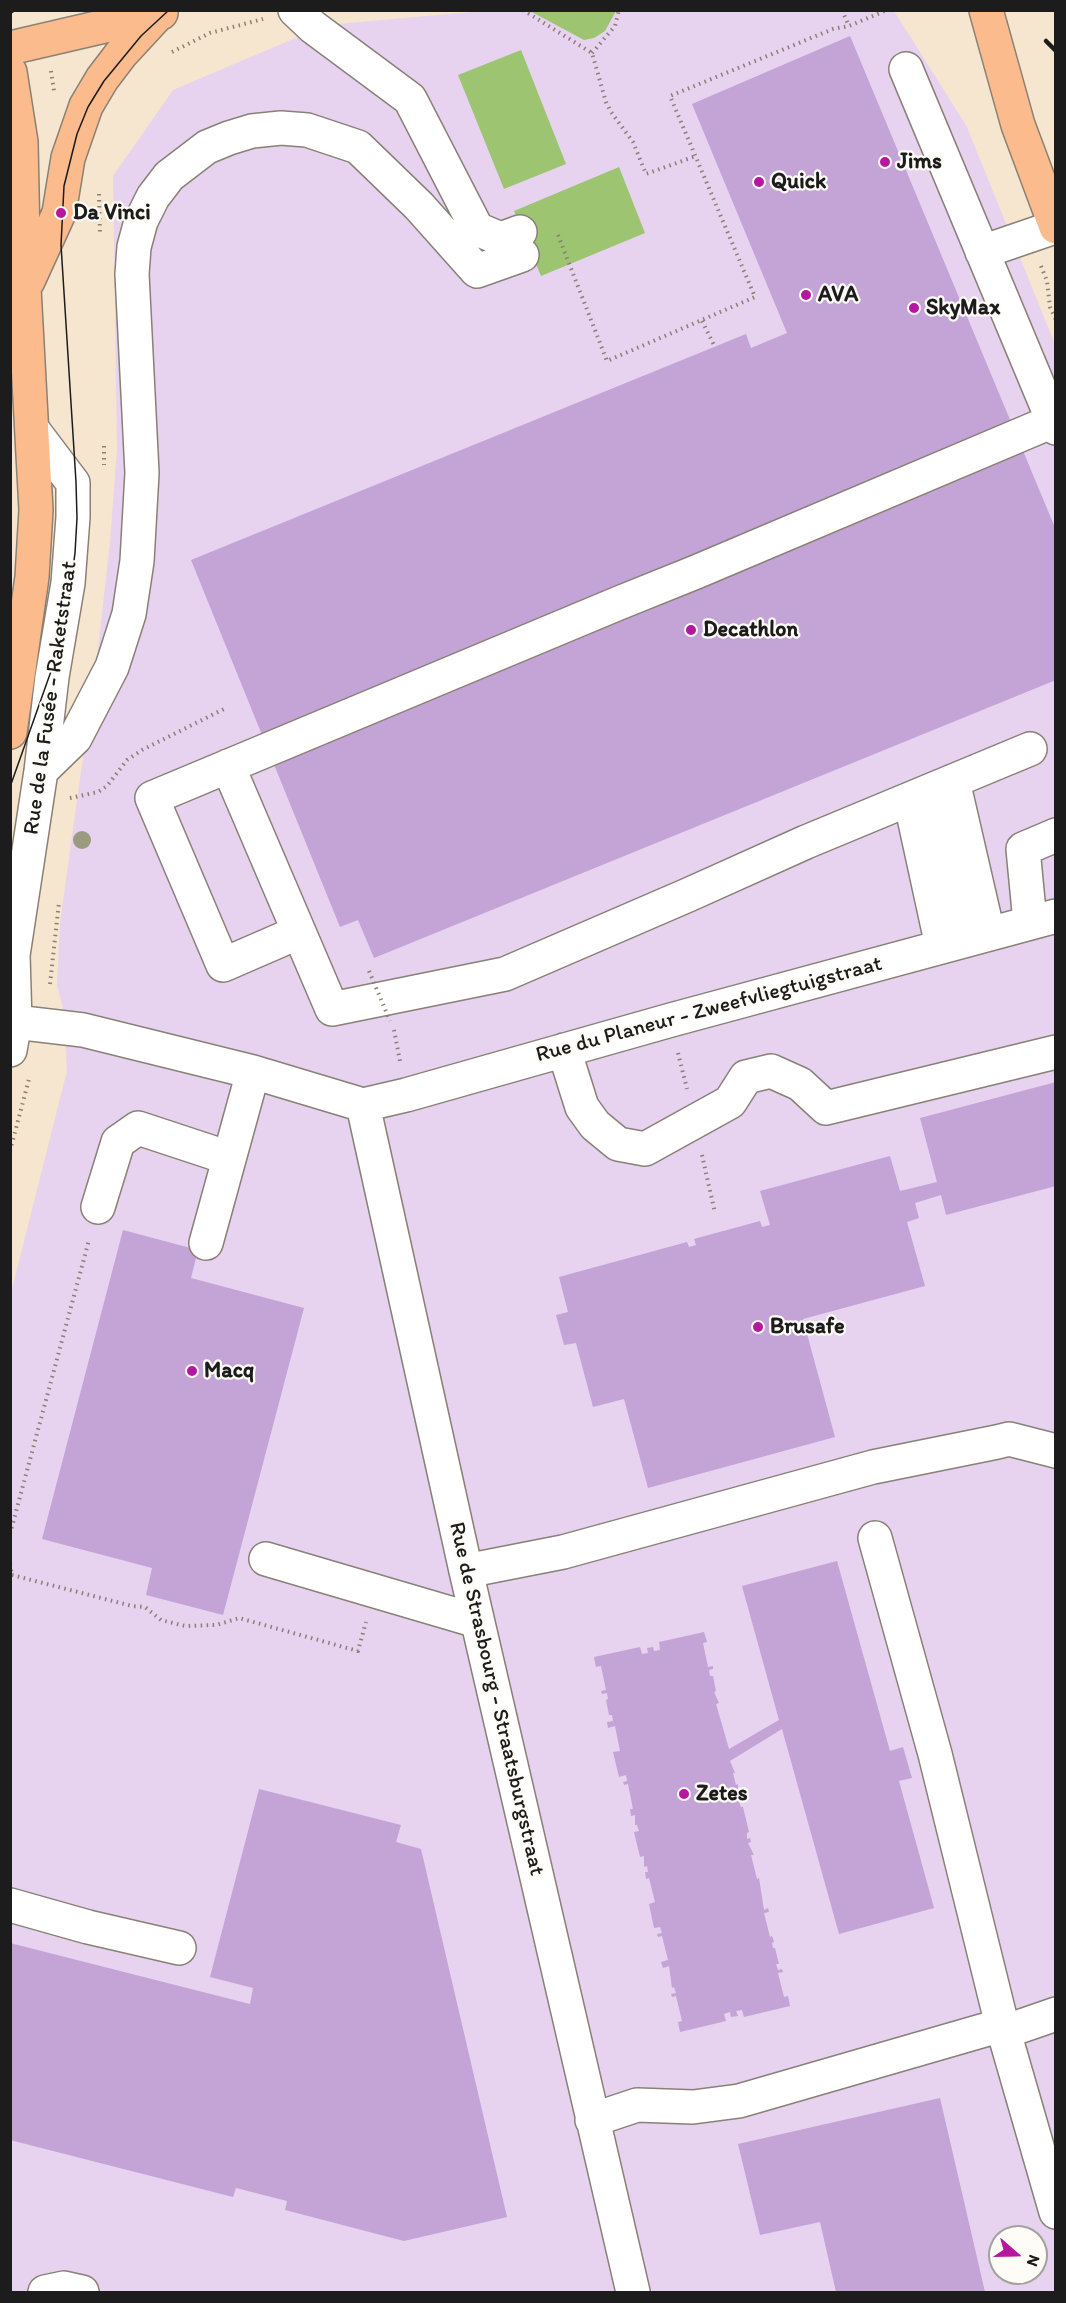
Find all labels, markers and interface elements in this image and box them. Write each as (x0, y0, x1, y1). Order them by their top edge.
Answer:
place label: Jims (897, 149, 942, 175)
marker: Jims (878, 155, 892, 169)
place label: Quick (771, 169, 826, 195)
marker: Quick (752, 175, 766, 189)
place label: Da Vinci (73, 200, 151, 226)
marker: Da Vinci (54, 206, 68, 220)
place label: AVA (818, 282, 858, 308)
marker: AVA (799, 288, 813, 302)
place label: SkyMax (926, 295, 1000, 321)
marker: SkyMax (907, 301, 921, 315)
street label: Rue de la Fusée - Raketstraat (19, 559, 83, 837)
place label: Decathlon (703, 617, 798, 643)
marker: Decathlon (684, 623, 698, 637)
street label: Rue du Planeur - Zweefvliegtuigstraat (533, 951, 885, 1069)
place label: Brusafe (770, 1314, 845, 1340)
marker: Brusafe (751, 1320, 765, 1334)
place label: Macq (204, 1358, 254, 1384)
marker: Macq (185, 1364, 199, 1378)
street label: Rue de Strasbourg - Straatsburgstraat (442, 1520, 550, 1878)
place label: Zetes (696, 1781, 748, 1807)
marker: Zetes (677, 1787, 691, 1801)
north arrow (988, 2225, 1048, 2285)
text: N (1023, 2252, 1044, 2269)

